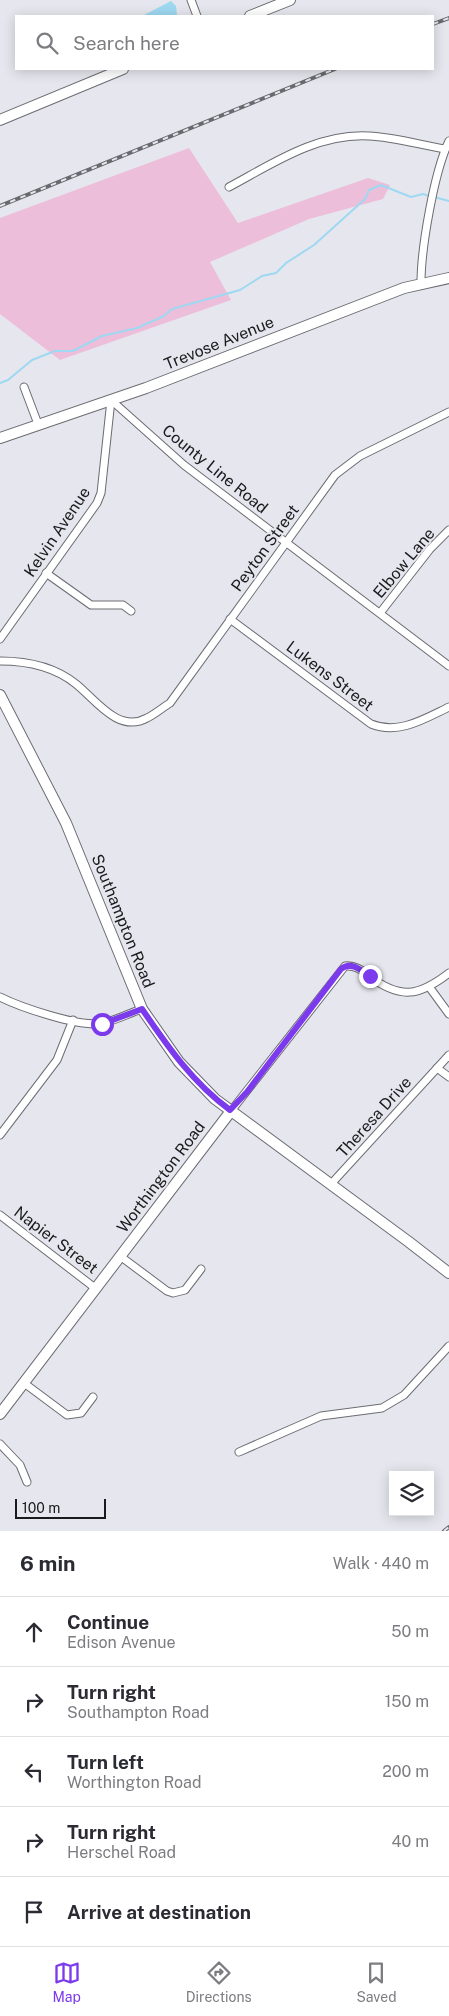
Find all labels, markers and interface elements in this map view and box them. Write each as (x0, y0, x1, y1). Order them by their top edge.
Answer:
search box (15, 15, 434, 70)
icon: search (33, 29, 61, 57)
text: Search here (73, 32, 180, 54)
street label: Trevose Avenue (161, 312, 277, 374)
street label: County Line Road (158, 421, 272, 517)
street label: Kelvin Avenue (20, 483, 94, 581)
street label: Peyton Street (227, 501, 303, 595)
street label: Elbow Lane (369, 524, 439, 602)
street label: Lukens Street (283, 637, 377, 715)
street label: Southampton Road (88, 851, 158, 991)
route end (359, 965, 382, 988)
route start (91, 1013, 114, 1036)
street label: Theresa Drive (333, 1073, 415, 1161)
street label: Worthington Road (113, 1118, 209, 1236)
street label: Napier Street (10, 1202, 102, 1278)
map controls (389, 1471, 434, 1516)
button: layers (389, 1471, 434, 1516)
scale bar (15, 1496, 106, 1519)
text: 100 m (22, 1500, 60, 1516)
text: 6 min (20, 1551, 76, 1576)
text: Walk · 440 m (333, 1554, 429, 1573)
text: Continue (67, 1611, 149, 1633)
icon: ahead (20, 1618, 48, 1646)
text: 50 m (391, 1622, 429, 1641)
text: Edison Avenue (67, 1633, 176, 1652)
text: Turn right (67, 1681, 156, 1703)
icon: right (20, 1688, 48, 1716)
text: 150 m (385, 1692, 429, 1711)
text: Southampton Road (67, 1703, 209, 1722)
text: Turn left (67, 1751, 144, 1773)
icon: left (20, 1758, 48, 1786)
text: 200 m (382, 1762, 429, 1781)
text: Worthington Road (67, 1773, 201, 1792)
text: Turn right (67, 1821, 156, 1843)
icon: right (20, 1828, 48, 1856)
text: 40 m (391, 1832, 429, 1851)
text: Herschel Road (67, 1843, 176, 1862)
icon: arrive (20, 1898, 48, 1926)
text: Arrive at destination (67, 1901, 251, 1923)
tab: Map (52, 1959, 81, 2005)
tab: Directions (186, 1959, 252, 2005)
tab: Saved (356, 1959, 397, 2005)

